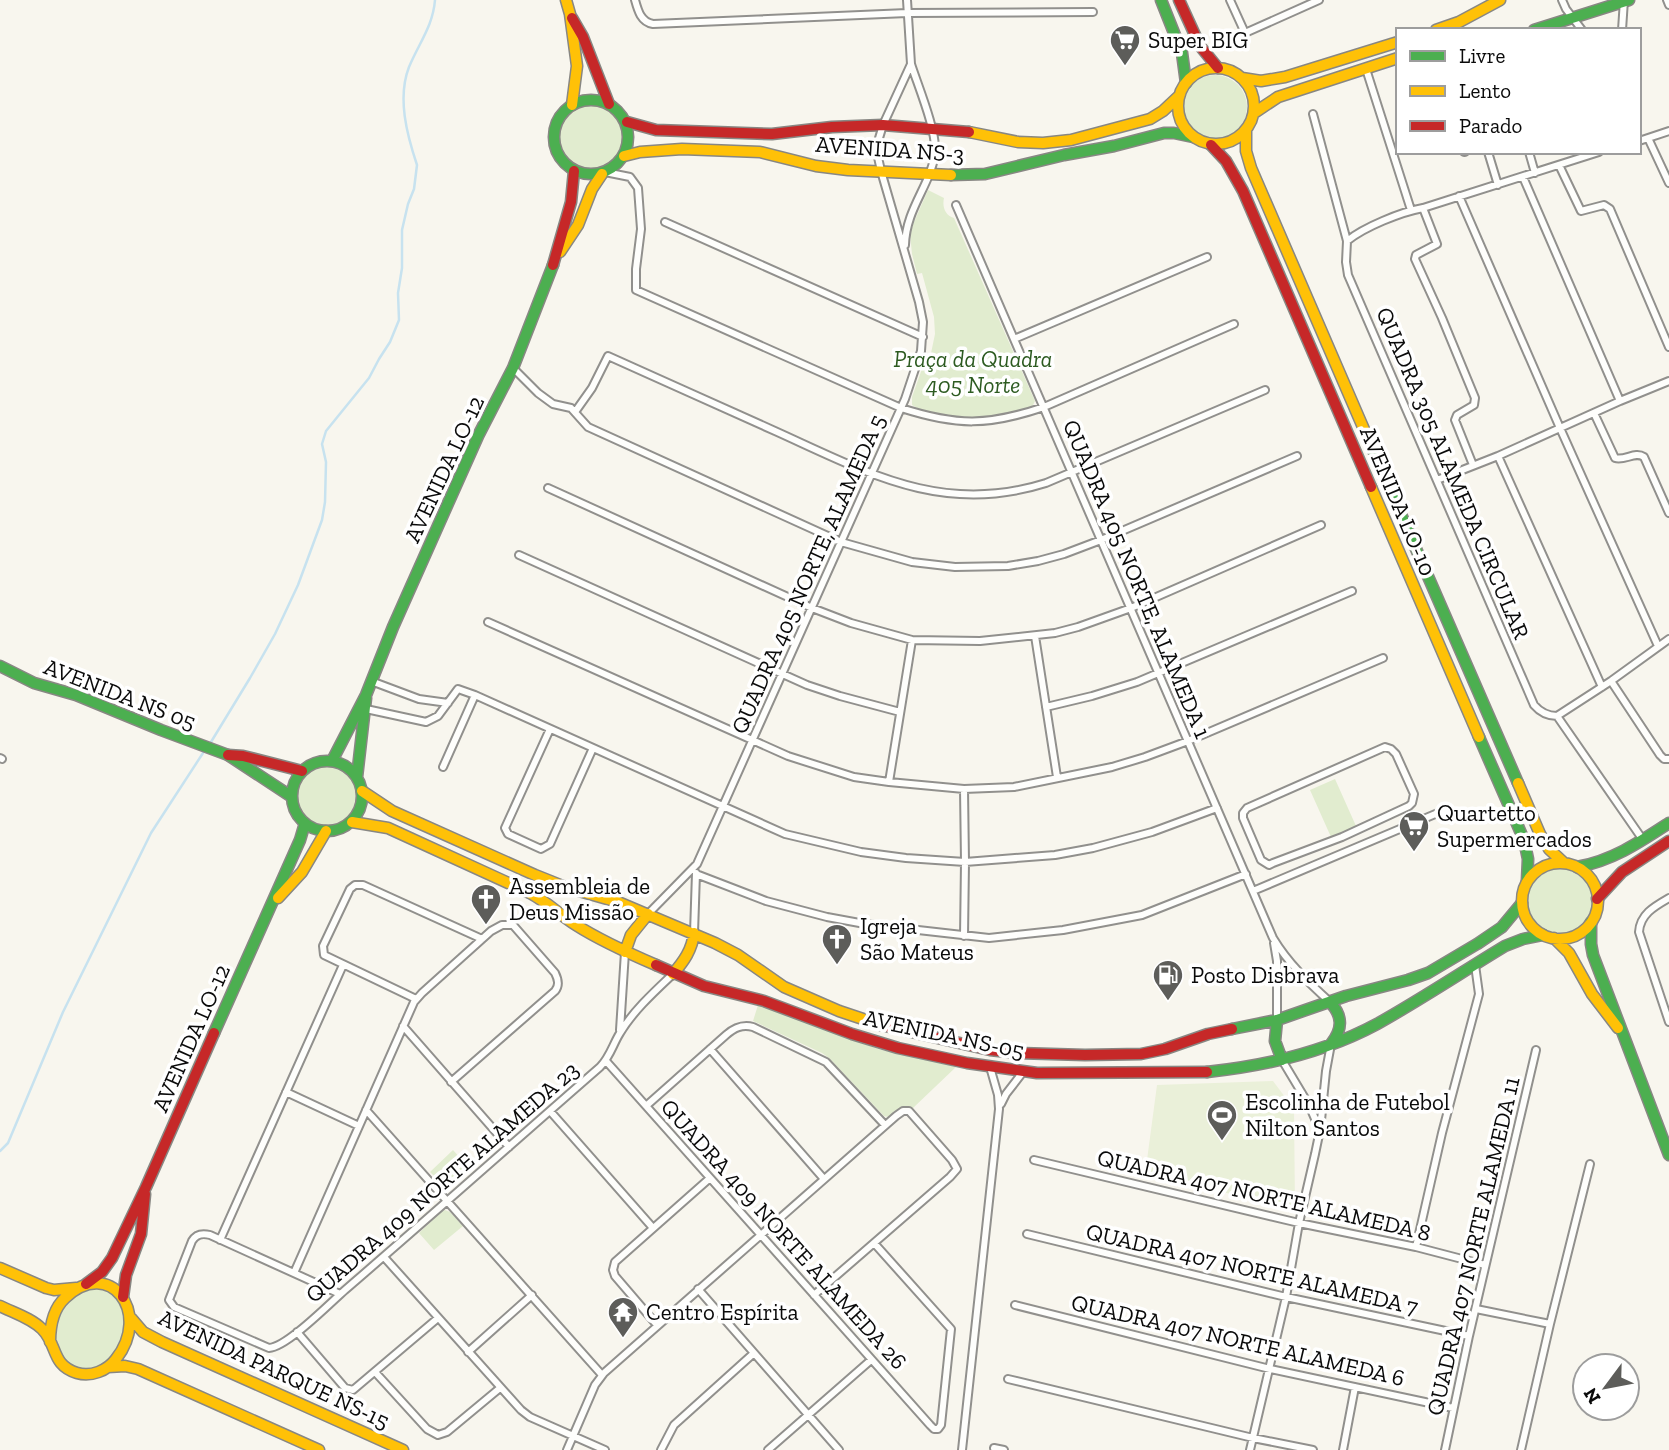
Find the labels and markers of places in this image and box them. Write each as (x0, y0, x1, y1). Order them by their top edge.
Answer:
supermarket icon: Super BIG (1108, 23, 1142, 67)
place label: Super BIG (1148, 26, 1248, 54)
place label: Quartetto Supermercados (1437, 799, 1592, 853)
supermarket icon: Quartetto Supermercados (1397, 809, 1431, 853)
place label: Assembleia de Deus Missão (509, 872, 650, 926)
church icon: Assembleia de Deus Missão (469, 882, 503, 926)
place label: Igreja São Mateus (860, 912, 974, 966)
church icon: Igreja São Mateus (820, 922, 854, 966)
fuel station icon: Posto Disbrava (1151, 958, 1185, 1002)
place label: Posto Disbrava (1191, 961, 1339, 989)
place label: Escolinha de Futebol Nilton Santos (1245, 1088, 1450, 1142)
sports icon: Escolinha de Futebol Nilton Santos (1205, 1098, 1239, 1142)
temple icon: Centro Espírita (606, 1295, 640, 1339)
place label: Centro Espírita (646, 1298, 799, 1326)

